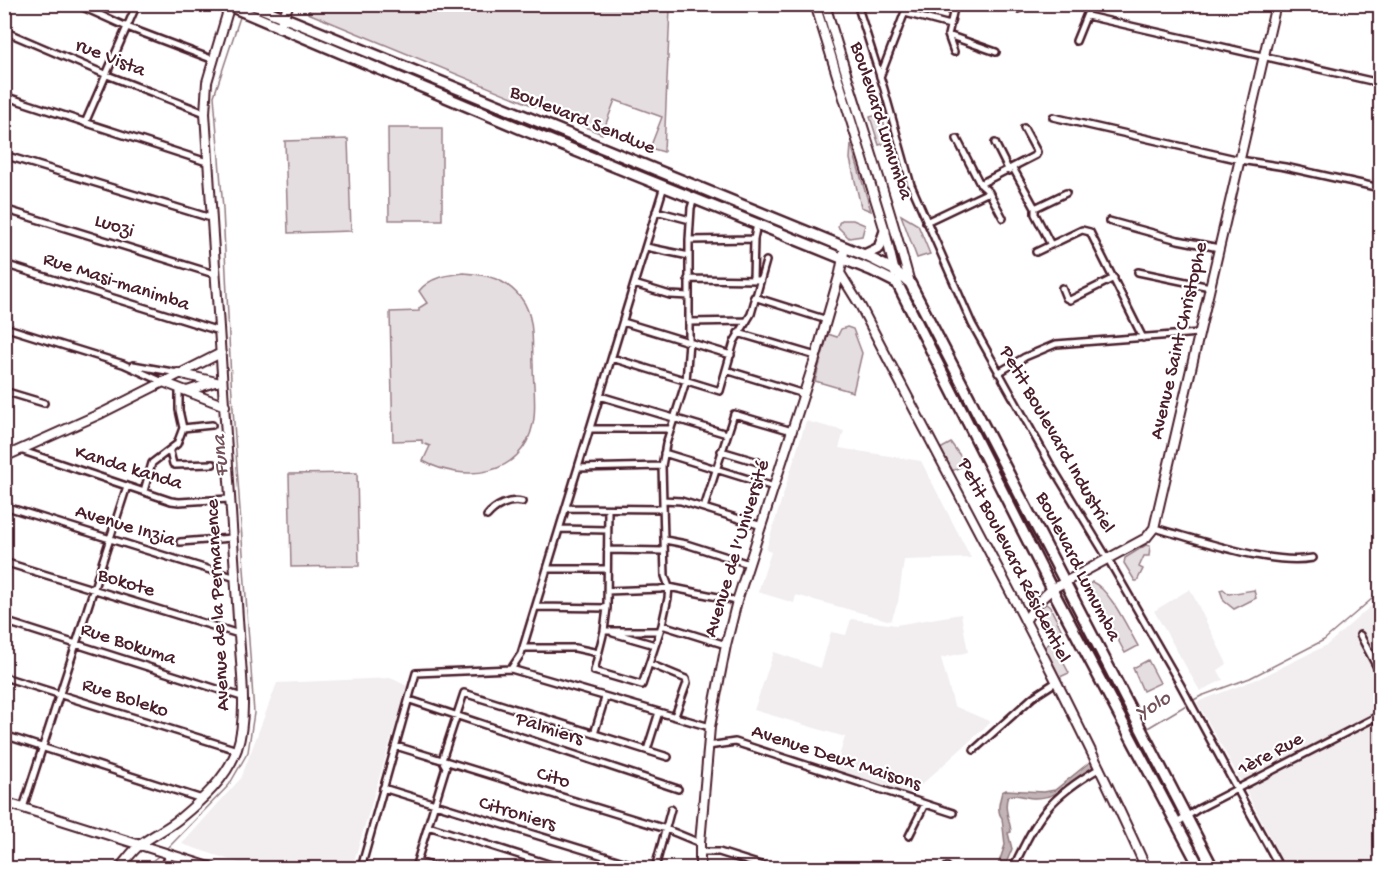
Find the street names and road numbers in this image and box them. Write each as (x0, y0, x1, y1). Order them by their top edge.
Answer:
street label: rue Vista (72, 35, 149, 84)
street label: Boulevard Lumumba (843, 38, 917, 204)
street label: Boulevard Sendwe (505, 81, 659, 161)
street label: Luozi (91, 210, 137, 244)
street label: Avenue Saint Christophe (1146, 239, 1214, 442)
street label: Rue Masi-manimba (40, 248, 193, 318)
street label: Petit Boulevard Industriel (993, 342, 1119, 538)
street label: Kanda kanda (71, 442, 186, 497)
street label: Petit Boulevard Résidentiel (951, 454, 1075, 667)
street label: Avenue de l’Université (700, 457, 776, 640)
street label: Boulevard Lumumba (1029, 488, 1125, 646)
street label: Avenue de la Permanence (202, 498, 236, 712)
street label: Avenue Inzia (72, 501, 179, 553)
street label: Bokote (94, 564, 158, 604)
street label: Rue Bokuma (77, 619, 180, 672)
street label: Rue Boleko (79, 674, 171, 724)
street label: Palmiers (511, 708, 586, 752)
street label: Avenue Deux Maisons (748, 721, 924, 797)
street label: 1ère Rue (1233, 728, 1308, 782)
street label: Cito (534, 763, 572, 795)
street label: Citroniers (476, 792, 559, 838)

